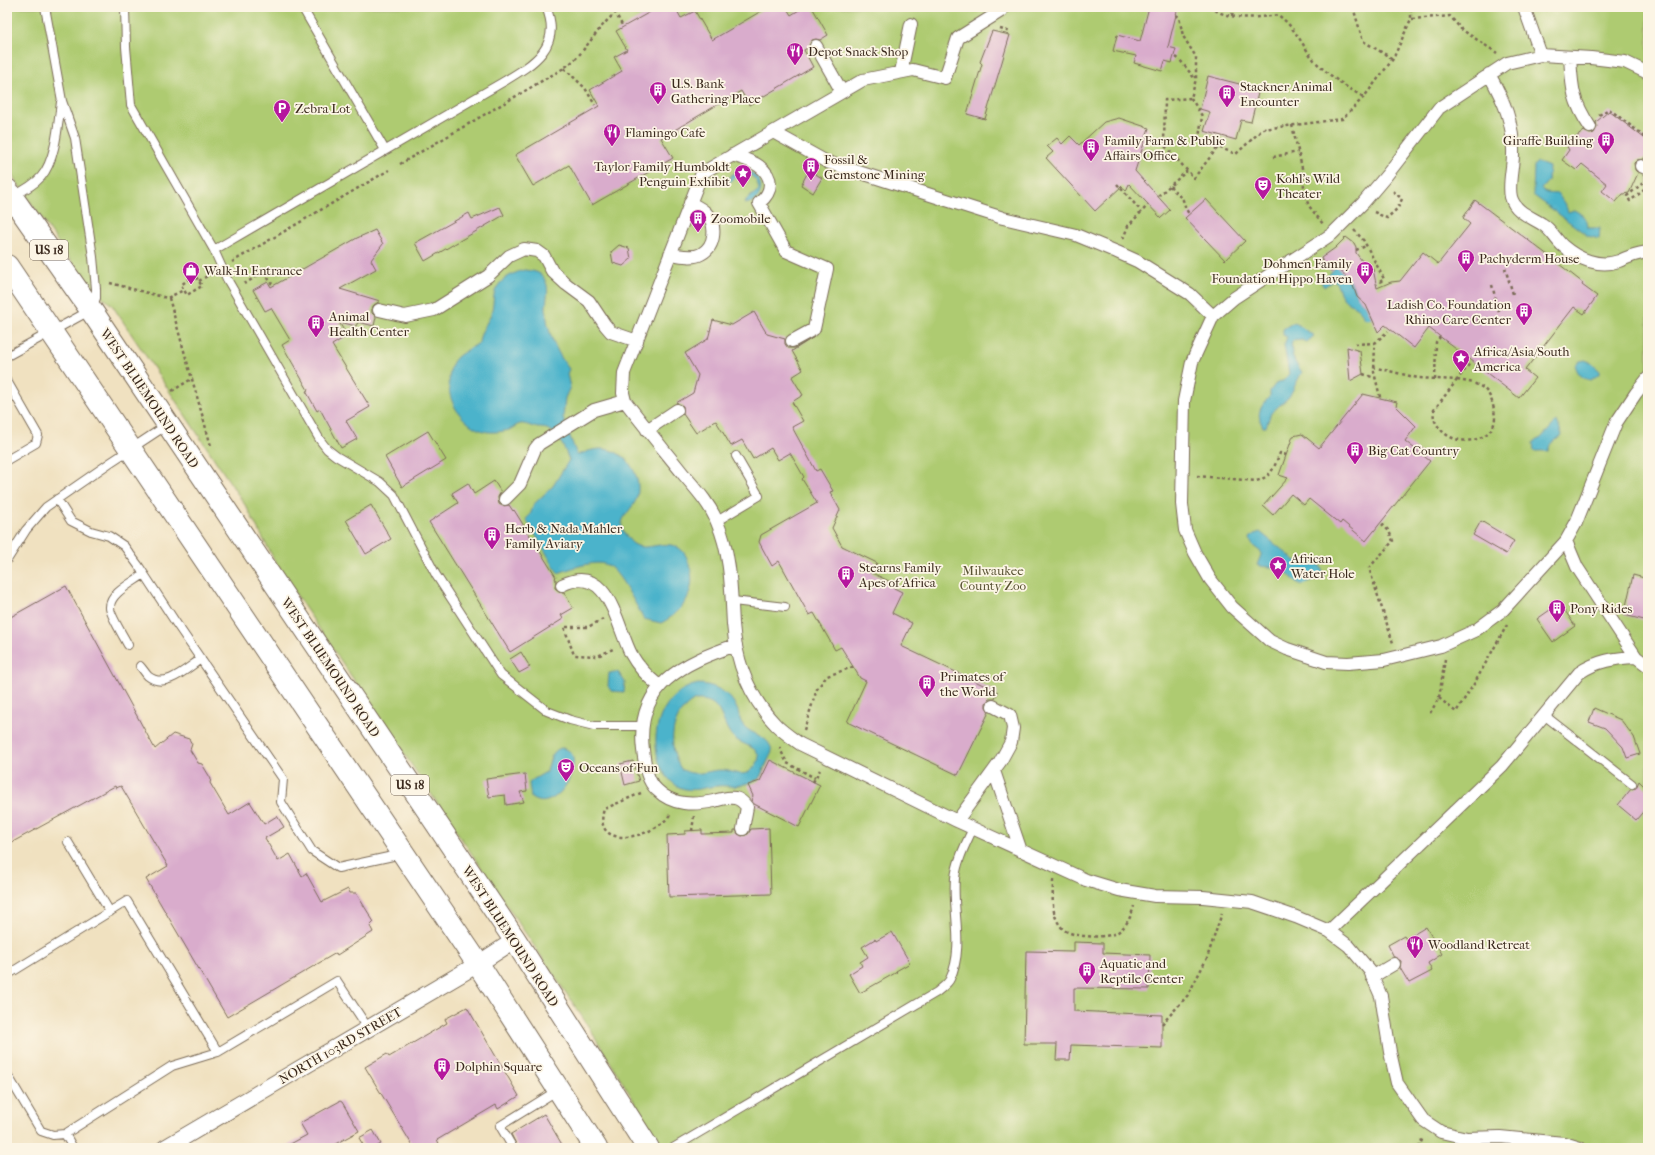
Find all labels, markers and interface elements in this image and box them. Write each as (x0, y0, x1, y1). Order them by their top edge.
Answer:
restaurant icon: Depot Snack Shop (785, 41, 805, 66)
place label: Depot Snack Shop (808, 44, 908, 59)
place label: U.S. Bank Gathering Place (671, 76, 761, 106)
place label: Stackner Animal Encounter (1240, 79, 1333, 109)
building icon: U.S. Bank Gathering Place (648, 80, 668, 105)
building icon: Stackner Animal Encounter (1217, 83, 1237, 108)
parking icon: Zebra Lot (272, 98, 292, 123)
place label: Zebra Lot (295, 101, 351, 116)
restaurant icon: Flamingo Cafe (602, 122, 622, 147)
place label: Flamingo Cafe (625, 125, 706, 140)
building icon: Giraffe Building (1596, 130, 1616, 155)
place label: Family Farm & Public Affairs Office (1103, 133, 1225, 163)
place label: Giraffe Building (1503, 133, 1594, 148)
building icon: Family Farm & Public Affairs Office (1081, 137, 1101, 162)
place label: Fossil & Gemstone Mining (824, 152, 926, 182)
building icon: Fossil & Gemstone Mining (801, 156, 821, 181)
place label: Taylor Family Humboldt Penguin Exhibit (594, 159, 730, 189)
place icon: Taylor Family Humboldt Penguin Exhibit (733, 163, 753, 188)
place label: Kohl's Wild Theater (1276, 171, 1341, 201)
theatre icon: Kohl's Wild Theater (1253, 175, 1273, 200)
building icon: Zoomobile (688, 208, 708, 233)
place label: Zoomobile (711, 211, 771, 226)
road number: US 18 (30, 240, 68, 260)
building icon: Pachyderm House (1456, 248, 1476, 273)
place label: Pachyderm House (1479, 251, 1580, 266)
place label: Dohmen Family Foundation Hippo Haven (1212, 256, 1353, 286)
shop icon: Walk-In Entrance (181, 260, 201, 285)
building icon: Dohmen Family Foundation Hippo Haven (1355, 260, 1375, 285)
place label: Walk-In Entrance (203, 263, 303, 278)
place label: Ladish Co. Foundation Rhino Care Center (1387, 297, 1511, 327)
building icon: Ladish Co. Foundation Rhino Care Center (1514, 301, 1534, 326)
place label: Animal Health Center (328, 309, 410, 339)
building icon: Animal Health Center (306, 313, 326, 338)
street label: WEST BLUEMOUND ROAD (97, 325, 202, 471)
place label: Africa/Asia/South America (1473, 344, 1570, 374)
place icon: Africa/Asia/South America (1451, 348, 1471, 373)
building icon: Big Cat Country (1345, 440, 1365, 465)
place label: Big Cat Country (1368, 443, 1460, 458)
place label: Herb & Nada Mahler Family Aviary (505, 521, 623, 551)
building icon: Herb & Nada Mahler Family Aviary (482, 525, 502, 550)
place label: African Water Hole (1290, 551, 1355, 581)
place icon: African Water Hole (1268, 555, 1288, 580)
place label: Stearns Family Apes of Africa (858, 560, 942, 590)
park label: Milwaukee County Zoo (960, 563, 1027, 593)
building icon: Stearns Family Apes of Africa (836, 564, 856, 589)
street label: WEST BLUEMOUND ROAD (278, 594, 383, 740)
building icon: Pony Rides (1547, 598, 1567, 623)
place label: Pony Rides (1570, 601, 1633, 616)
place label: Primates of the World (940, 669, 1006, 699)
building icon: Primates of the World (917, 673, 937, 698)
theatre icon: Oceans of Fun (556, 757, 576, 782)
place label: Oceans of Fun (579, 760, 659, 775)
road number: US 18 (391, 775, 429, 795)
street label: WEST BLUEMOUND ROAD (459, 862, 562, 1010)
restaurant icon: Woodland Retreat (1405, 934, 1425, 959)
place label: Woodland Retreat (1427, 937, 1530, 952)
place label: Aquatic and Reptile Center (1099, 956, 1184, 986)
building icon: Aquatic and Reptile Center (1077, 960, 1097, 985)
street label: NORTH 103RD STREET (276, 1004, 405, 1087)
building icon: Dolphin Square (432, 1056, 452, 1081)
place label: Dolphin Square (455, 1059, 543, 1074)

